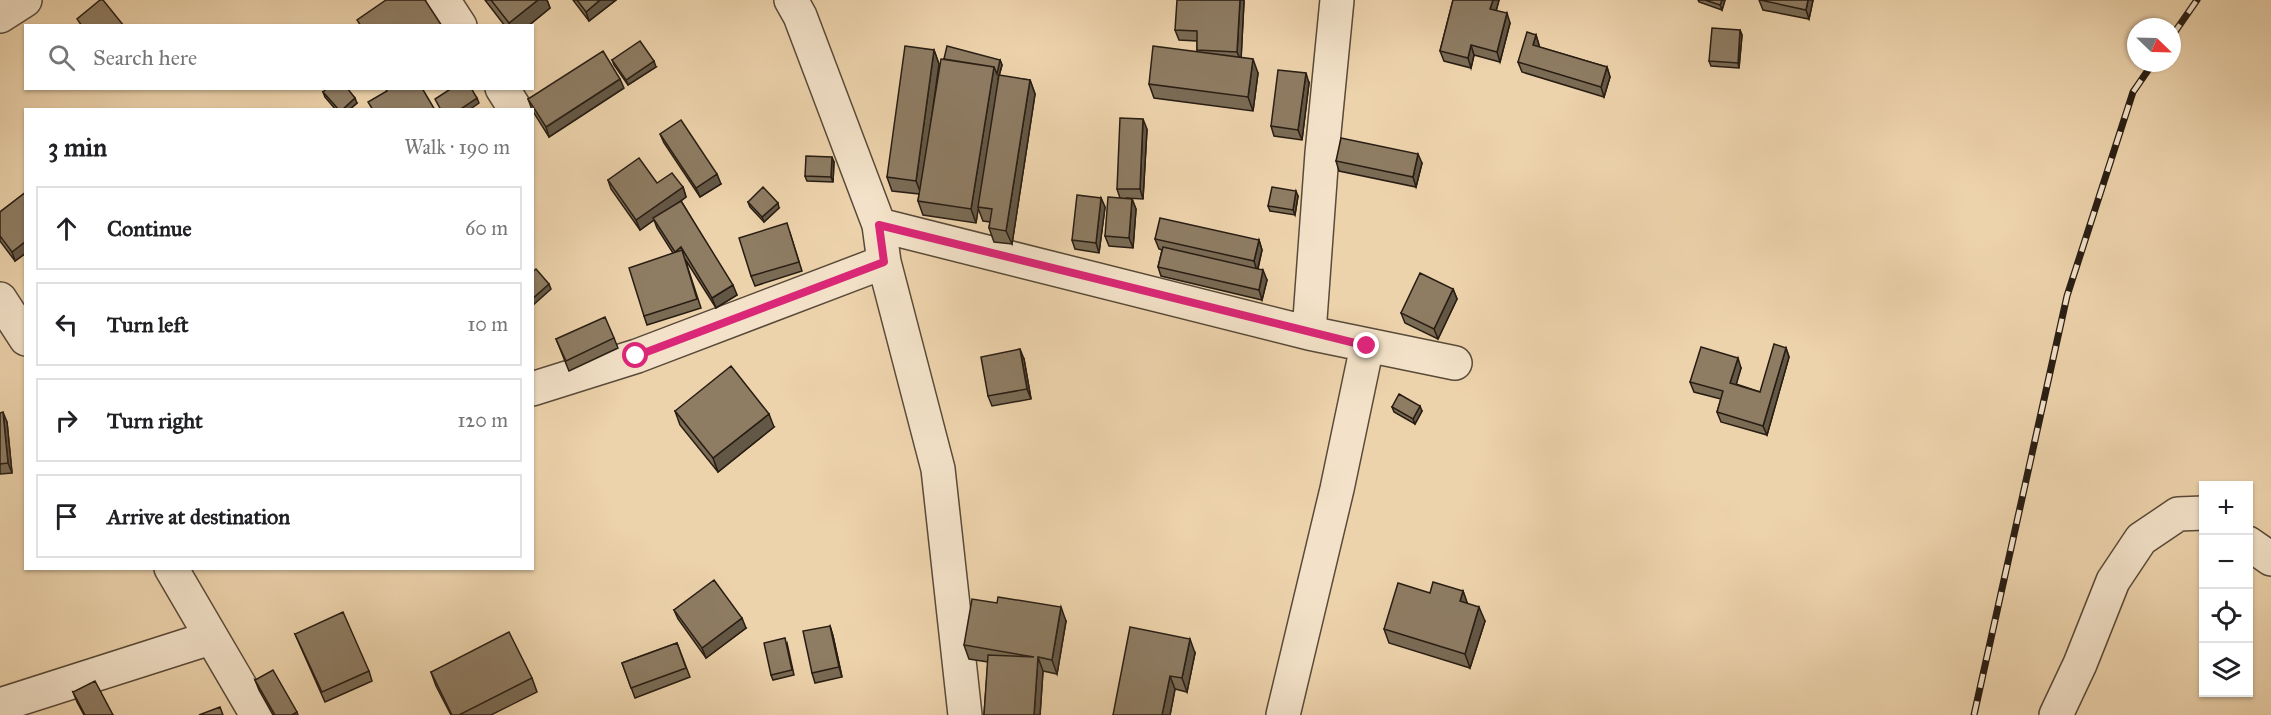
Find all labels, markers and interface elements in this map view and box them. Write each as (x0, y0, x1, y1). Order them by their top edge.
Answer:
north arrow (2127, 18, 2181, 72)
search box (24, 24, 534, 90)
icon: search (45, 41, 78, 74)
text: Search here (93, 44, 197, 71)
text: 3 min (48, 131, 107, 163)
text: Walk · 190 m (405, 135, 510, 159)
icon: ahead (50, 212, 83, 245)
text: Continue (107, 215, 192, 242)
text: 60 m (465, 216, 508, 240)
icon: left (50, 308, 83, 341)
text: Turn left (107, 311, 189, 338)
text: 10 m (467, 312, 508, 336)
route end (1353, 332, 1379, 358)
route start (622, 342, 648, 368)
icon: right (50, 404, 83, 437)
text: Turn right (107, 407, 203, 434)
text: 120 m (457, 408, 508, 432)
map controls (2199, 481, 2253, 697)
button: + (2199, 481, 2253, 535)
icon: arrive (50, 500, 83, 533)
text: Arrive at destination (107, 503, 290, 530)
button: − (2199, 535, 2253, 589)
button: locate (2199, 589, 2253, 643)
button: layers (2199, 643, 2253, 697)

